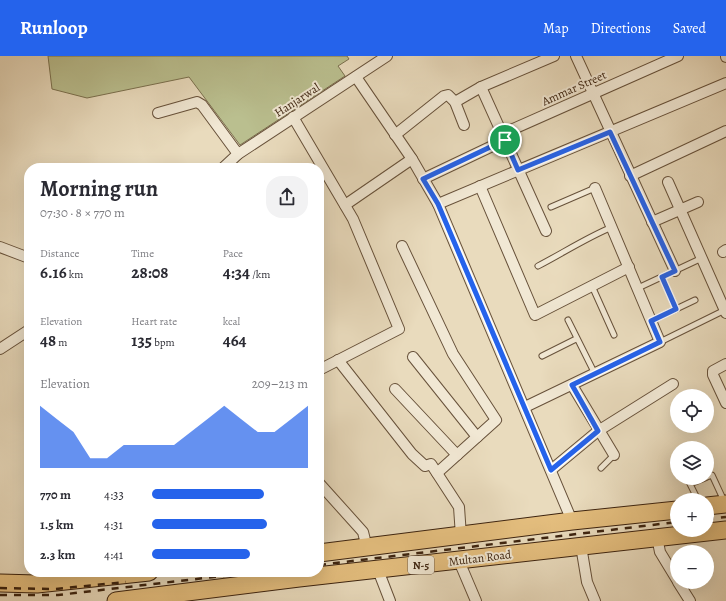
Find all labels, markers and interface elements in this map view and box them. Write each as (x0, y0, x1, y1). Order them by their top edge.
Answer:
text: Runloop (20, 15, 88, 41)
text: Map (543, 19, 569, 38)
text: Directions (591, 19, 651, 38)
text: Saved (673, 19, 706, 38)
street label: Ammar Street (538, 67, 609, 110)
street label: Hanjarwal (271, 79, 323, 121)
pin (488, 123, 522, 157)
icon: arrive (494, 129, 516, 151)
text: Morning run (40, 174, 158, 204)
button: share (266, 176, 308, 218)
text: 07:30 · 8 × 770 m (40, 204, 125, 221)
text: Distance (40, 246, 79, 261)
text: Time (131, 246, 154, 261)
text: Pace (223, 246, 243, 261)
text: 6.16 (40, 261, 67, 284)
text: 28:08 (131, 261, 168, 284)
text: 4:34 (223, 261, 250, 284)
text: km (67, 267, 83, 282)
text: /km (250, 267, 270, 282)
text: Elevation (40, 314, 82, 329)
text: Heart rate (131, 314, 177, 329)
text: kcal (223, 314, 240, 329)
text: 48 (40, 329, 56, 352)
text: 135 (131, 329, 152, 352)
text: 464 (223, 329, 247, 352)
text: m (56, 335, 68, 350)
text: bpm (152, 335, 175, 350)
text: Elevation (40, 375, 90, 392)
text: 209–213 m (252, 375, 308, 392)
map controls (670, 389, 714, 589)
button: locate (670, 389, 714, 433)
button: layers (670, 441, 714, 485)
text: 770 m (40, 486, 71, 503)
text: 4:33 (104, 486, 124, 503)
button: + (670, 493, 714, 537)
text: 1.5 km (40, 516, 74, 533)
text: 4:31 (104, 516, 123, 533)
button: − (670, 545, 714, 589)
text: 2.3 km (40, 546, 75, 563)
text: 4:41 (104, 546, 123, 563)
street label: Multan Road (448, 546, 513, 570)
road number: N-5 (408, 556, 434, 574)

